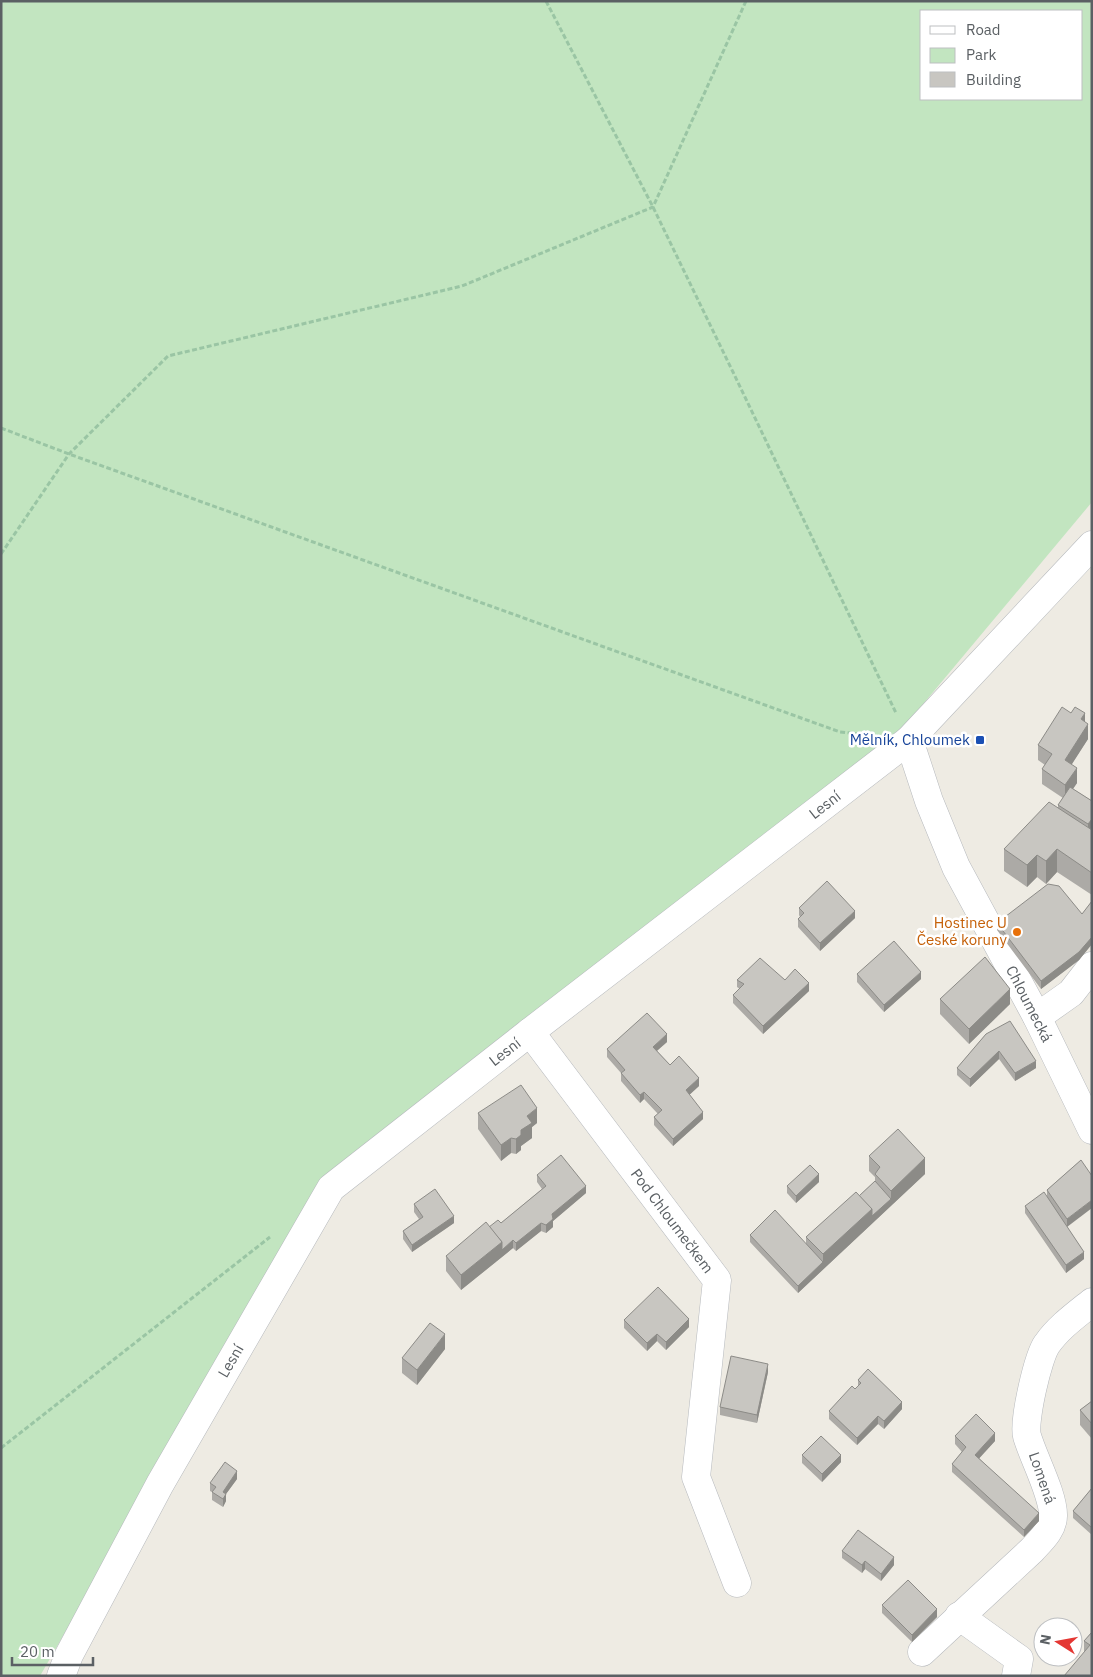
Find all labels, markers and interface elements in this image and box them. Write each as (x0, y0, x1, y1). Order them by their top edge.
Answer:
legend (920, 10, 1083, 100)
text: Road (966, 20, 1001, 39)
text: Park (966, 45, 996, 64)
text: Building (966, 70, 1021, 89)
place label: Mělník, Chloumek (850, 730, 970, 749)
marker: Mělník, Chloumek (974, 734, 986, 746)
street label: Lesní (805, 786, 845, 823)
place label: Hostinec U České koruny (917, 913, 1008, 949)
marker: Hostinec U České koruny (1011, 926, 1023, 938)
street label: Chloumecká (1002, 962, 1057, 1045)
street label: Lesní (485, 1033, 525, 1070)
street label: Pod Chloumečkem (627, 1165, 718, 1277)
street label: Lesní (214, 1341, 248, 1381)
street label: Lomená (1025, 1449, 1060, 1506)
north arrow (1033, 1617, 1083, 1667)
text: N (1035, 1633, 1055, 1646)
scale bar (12, 1634, 94, 1666)
text: 20 m (20, 1642, 55, 1661)

